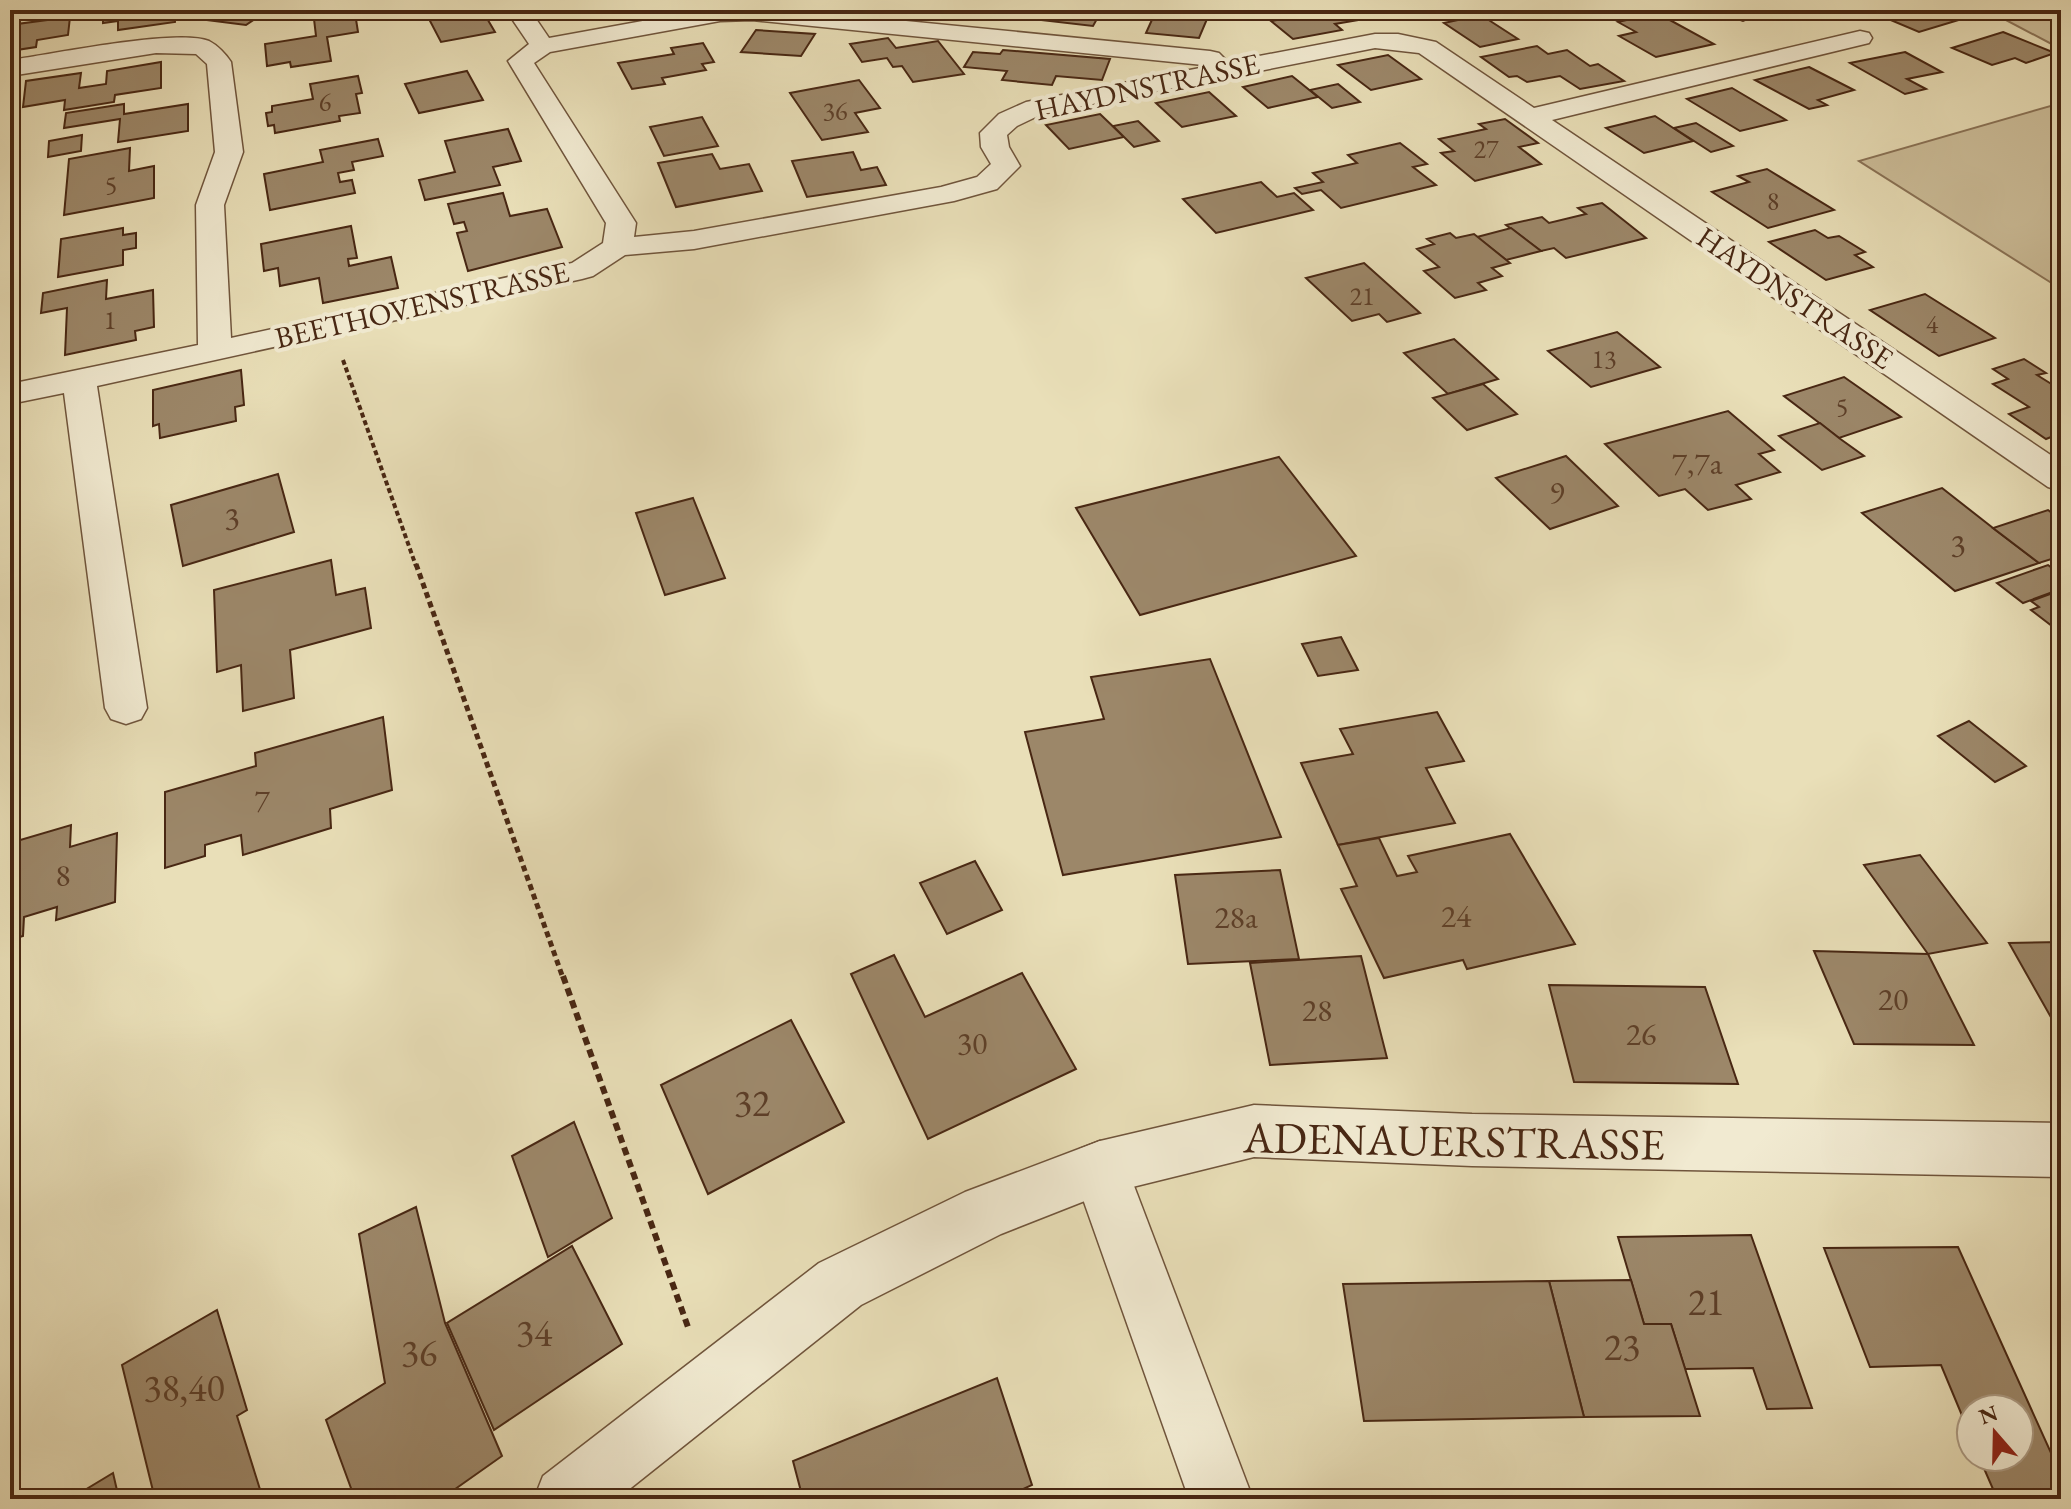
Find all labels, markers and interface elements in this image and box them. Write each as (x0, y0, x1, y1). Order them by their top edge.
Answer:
street label: HAYDNSTRASSE (1031, 44, 1263, 129)
house number: 6 (319, 85, 331, 119)
house number: 36 (823, 94, 847, 128)
house number: 27 (1474, 132, 1499, 166)
house number: 5 (105, 168, 117, 202)
house number: 8 (1767, 184, 1779, 218)
street label: HAYDNSTRASSE (1690, 217, 1901, 378)
street label: BEETHOVENSTRASSE (271, 252, 573, 357)
house number: 21 (1350, 279, 1374, 313)
house number: 1 (104, 303, 116, 337)
house number: 4 (1926, 307, 1939, 341)
house number: 13 (1592, 342, 1616, 376)
house number: 5 (1836, 390, 1848, 424)
house number: 7,7a (1672, 442, 1723, 484)
house number: 9 (1549, 471, 1565, 513)
house number: 3 (224, 497, 240, 539)
house number: 3 (1950, 524, 1966, 566)
house number: 7 (254, 779, 270, 821)
house number: 8 (55, 854, 71, 896)
house number: 24 (1441, 895, 1472, 937)
house number: 28a (1214, 896, 1258, 938)
house number: 20 (1878, 978, 1908, 1020)
house number: 28 (1302, 989, 1332, 1031)
house number: 26 (1626, 1013, 1656, 1055)
house number: 30 (957, 1022, 987, 1064)
house number: 32 (734, 1078, 770, 1127)
street label: ADENAUERSTRASSE (1242, 1108, 1665, 1173)
house number: 21 (1688, 1277, 1724, 1326)
house number: 34 (516, 1308, 553, 1357)
house number: 23 (1604, 1322, 1640, 1371)
house number: 36 (401, 1328, 437, 1377)
house number: 38,40 (143, 1363, 225, 1412)
north arrow (1955, 1393, 2035, 1473)
text: N (1975, 1398, 2002, 1431)

